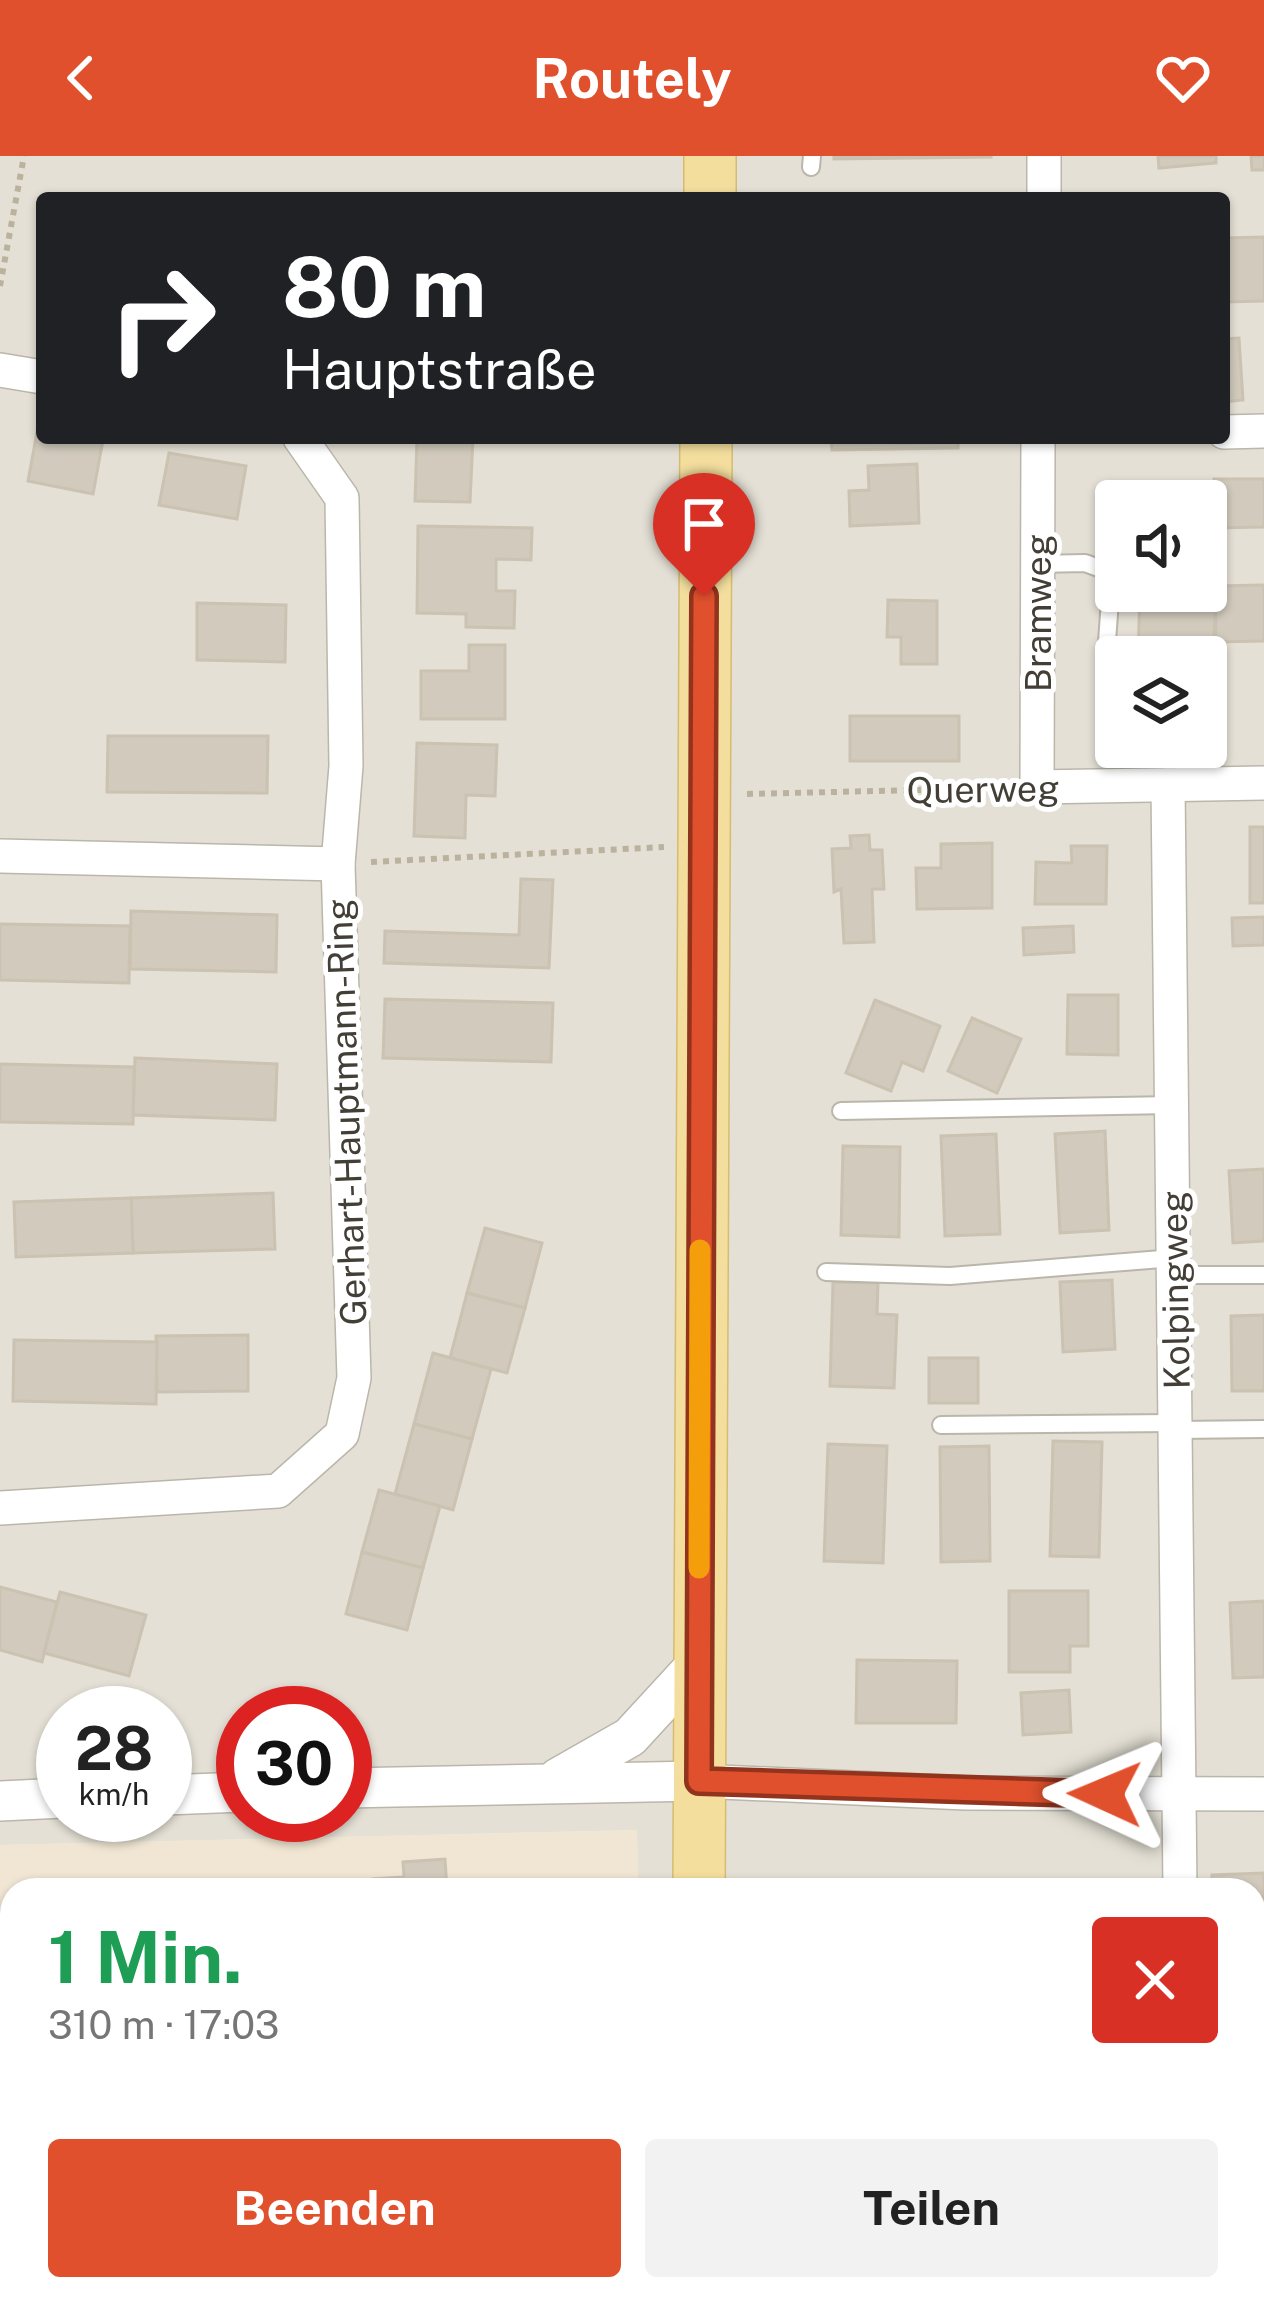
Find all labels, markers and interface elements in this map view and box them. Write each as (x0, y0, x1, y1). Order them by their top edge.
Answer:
icon: back (48, 45, 114, 111)
icon: heart (1150, 45, 1216, 111)
text: Routely (532, 47, 732, 110)
text: 80 m (282, 237, 486, 336)
icon: right (84, 240, 240, 396)
text: Hauptstraße (282, 338, 597, 401)
pin (653, 473, 755, 596)
map controls (1095, 480, 1227, 768)
button: sound (1095, 480, 1227, 612)
icon: arrive (671, 491, 737, 557)
street label: Bramweg (1017, 534, 1059, 692)
button: layers (1095, 636, 1227, 768)
street label: Querweg (906, 767, 1060, 811)
street label: Gerhart-Hauptmann-Ring (318, 898, 374, 1326)
street label: Kolpingweg (1152, 1190, 1198, 1390)
speed limit sign: 30 (216, 1686, 372, 1842)
text: 28 (75, 1713, 153, 1784)
position arrow (1042, 1731, 1168, 1857)
text: km/h (79, 1776, 149, 1812)
text: 1 Min. (48, 1915, 243, 1999)
button: close (1092, 1917, 1218, 2043)
text: 310 m · 17:03 (48, 2002, 279, 2048)
button: Beenden (48, 2139, 621, 2277)
button: Teilen (645, 2139, 1218, 2277)

